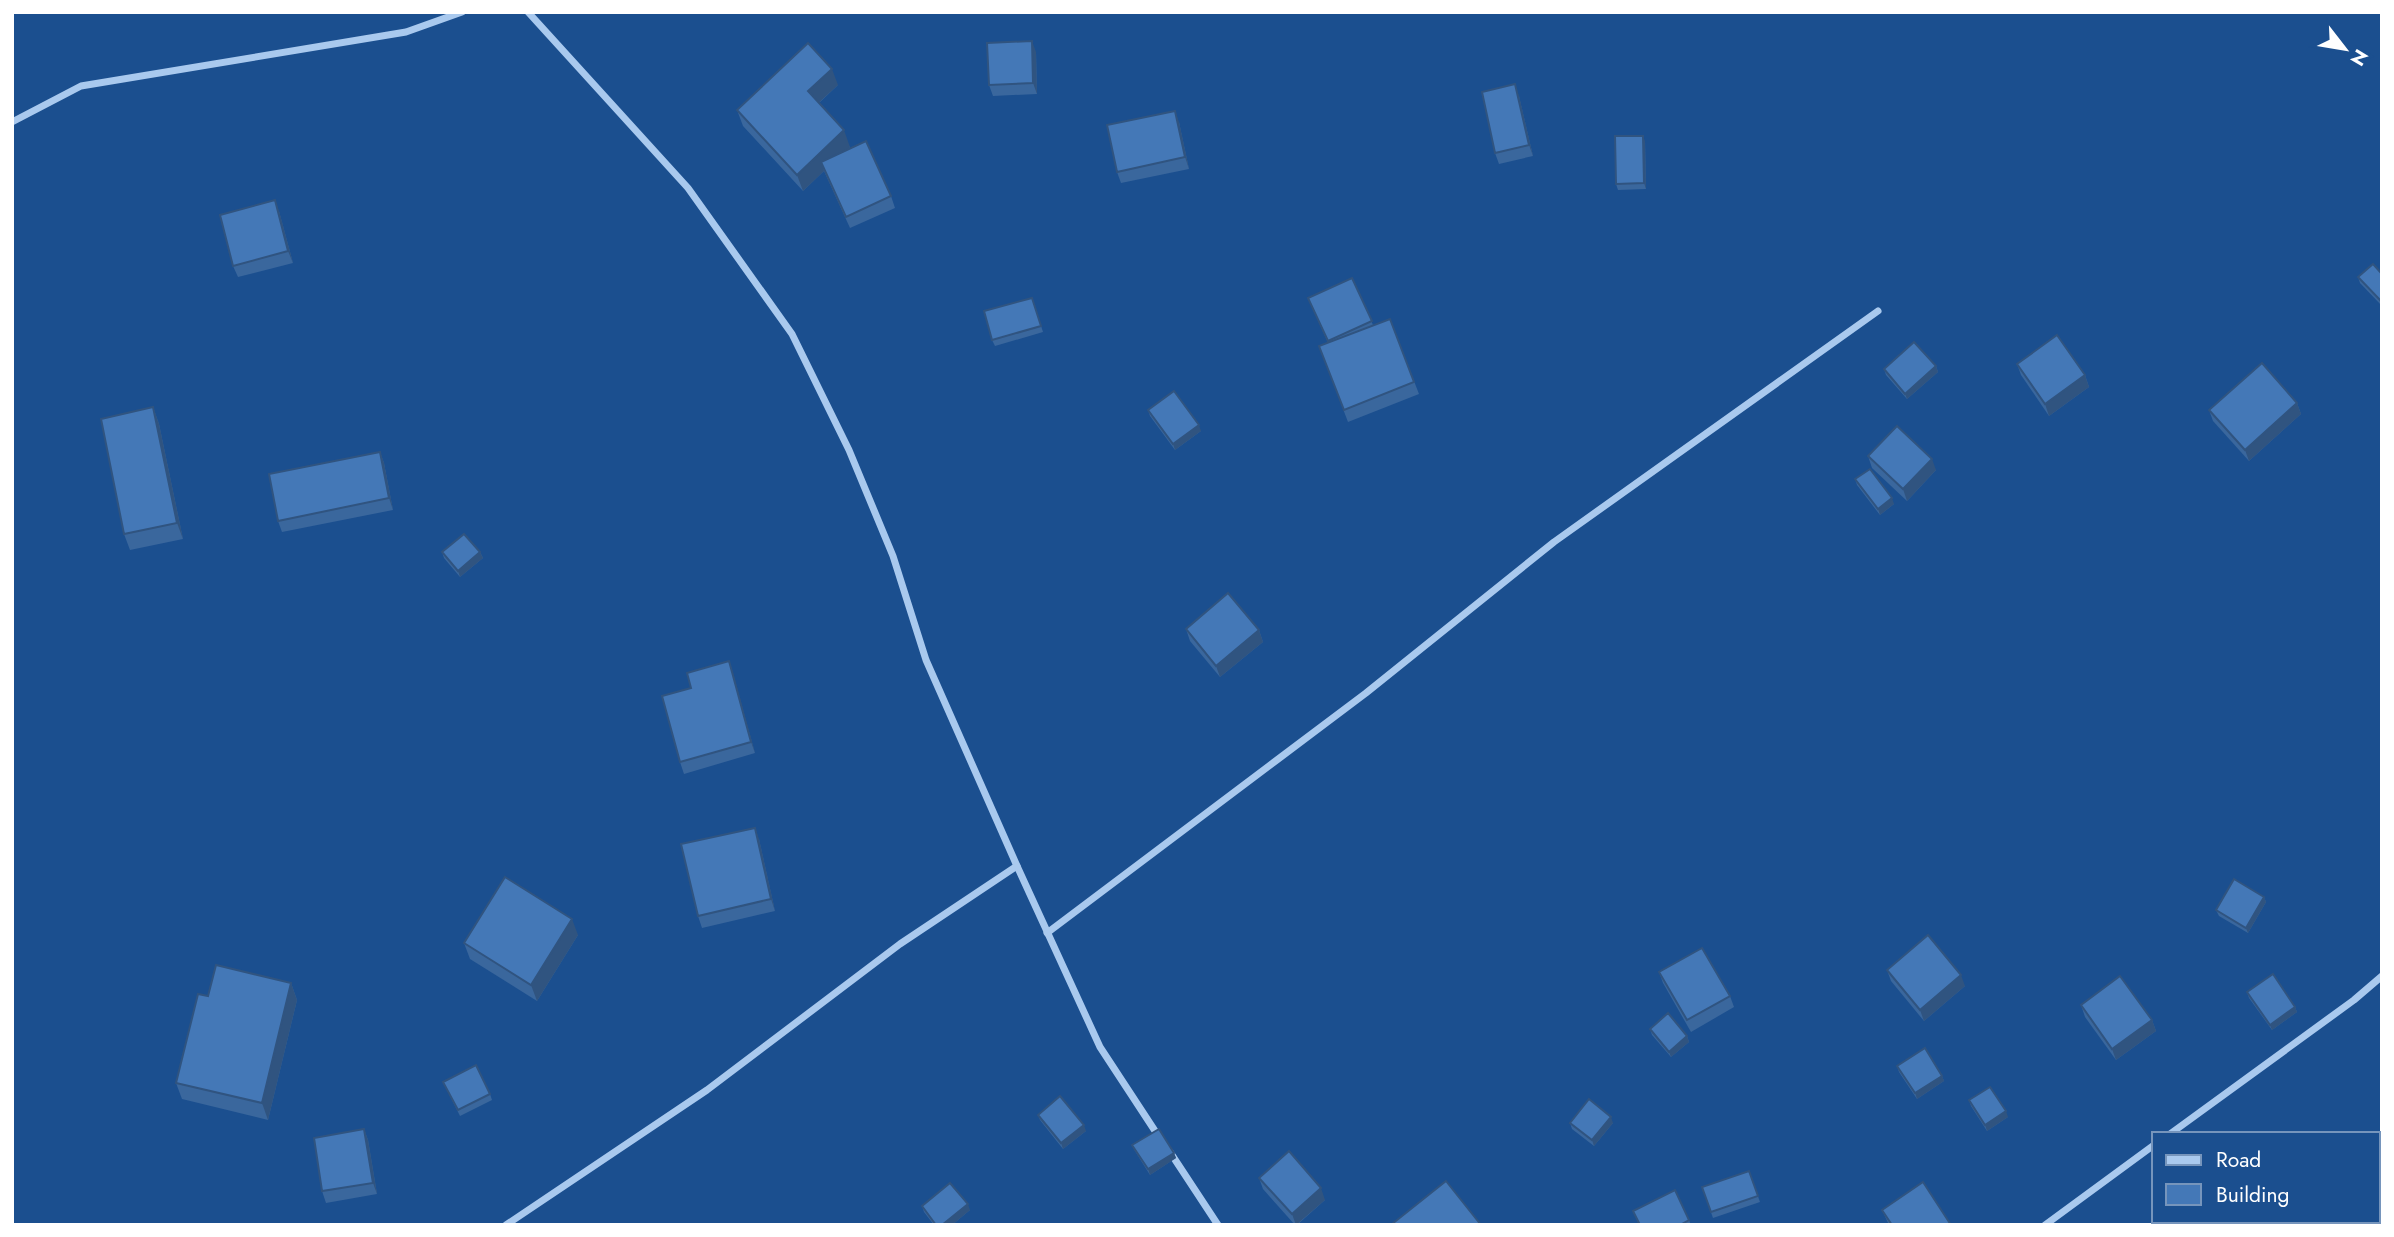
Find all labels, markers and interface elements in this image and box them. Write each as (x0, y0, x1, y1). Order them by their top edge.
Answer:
north arrow (2310, 14, 2380, 84)
text: N (2344, 44, 2375, 71)
legend (2152, 1132, 2380, 1223)
text: Road (2216, 1145, 2261, 1175)
text: Building (2216, 1180, 2289, 1210)

